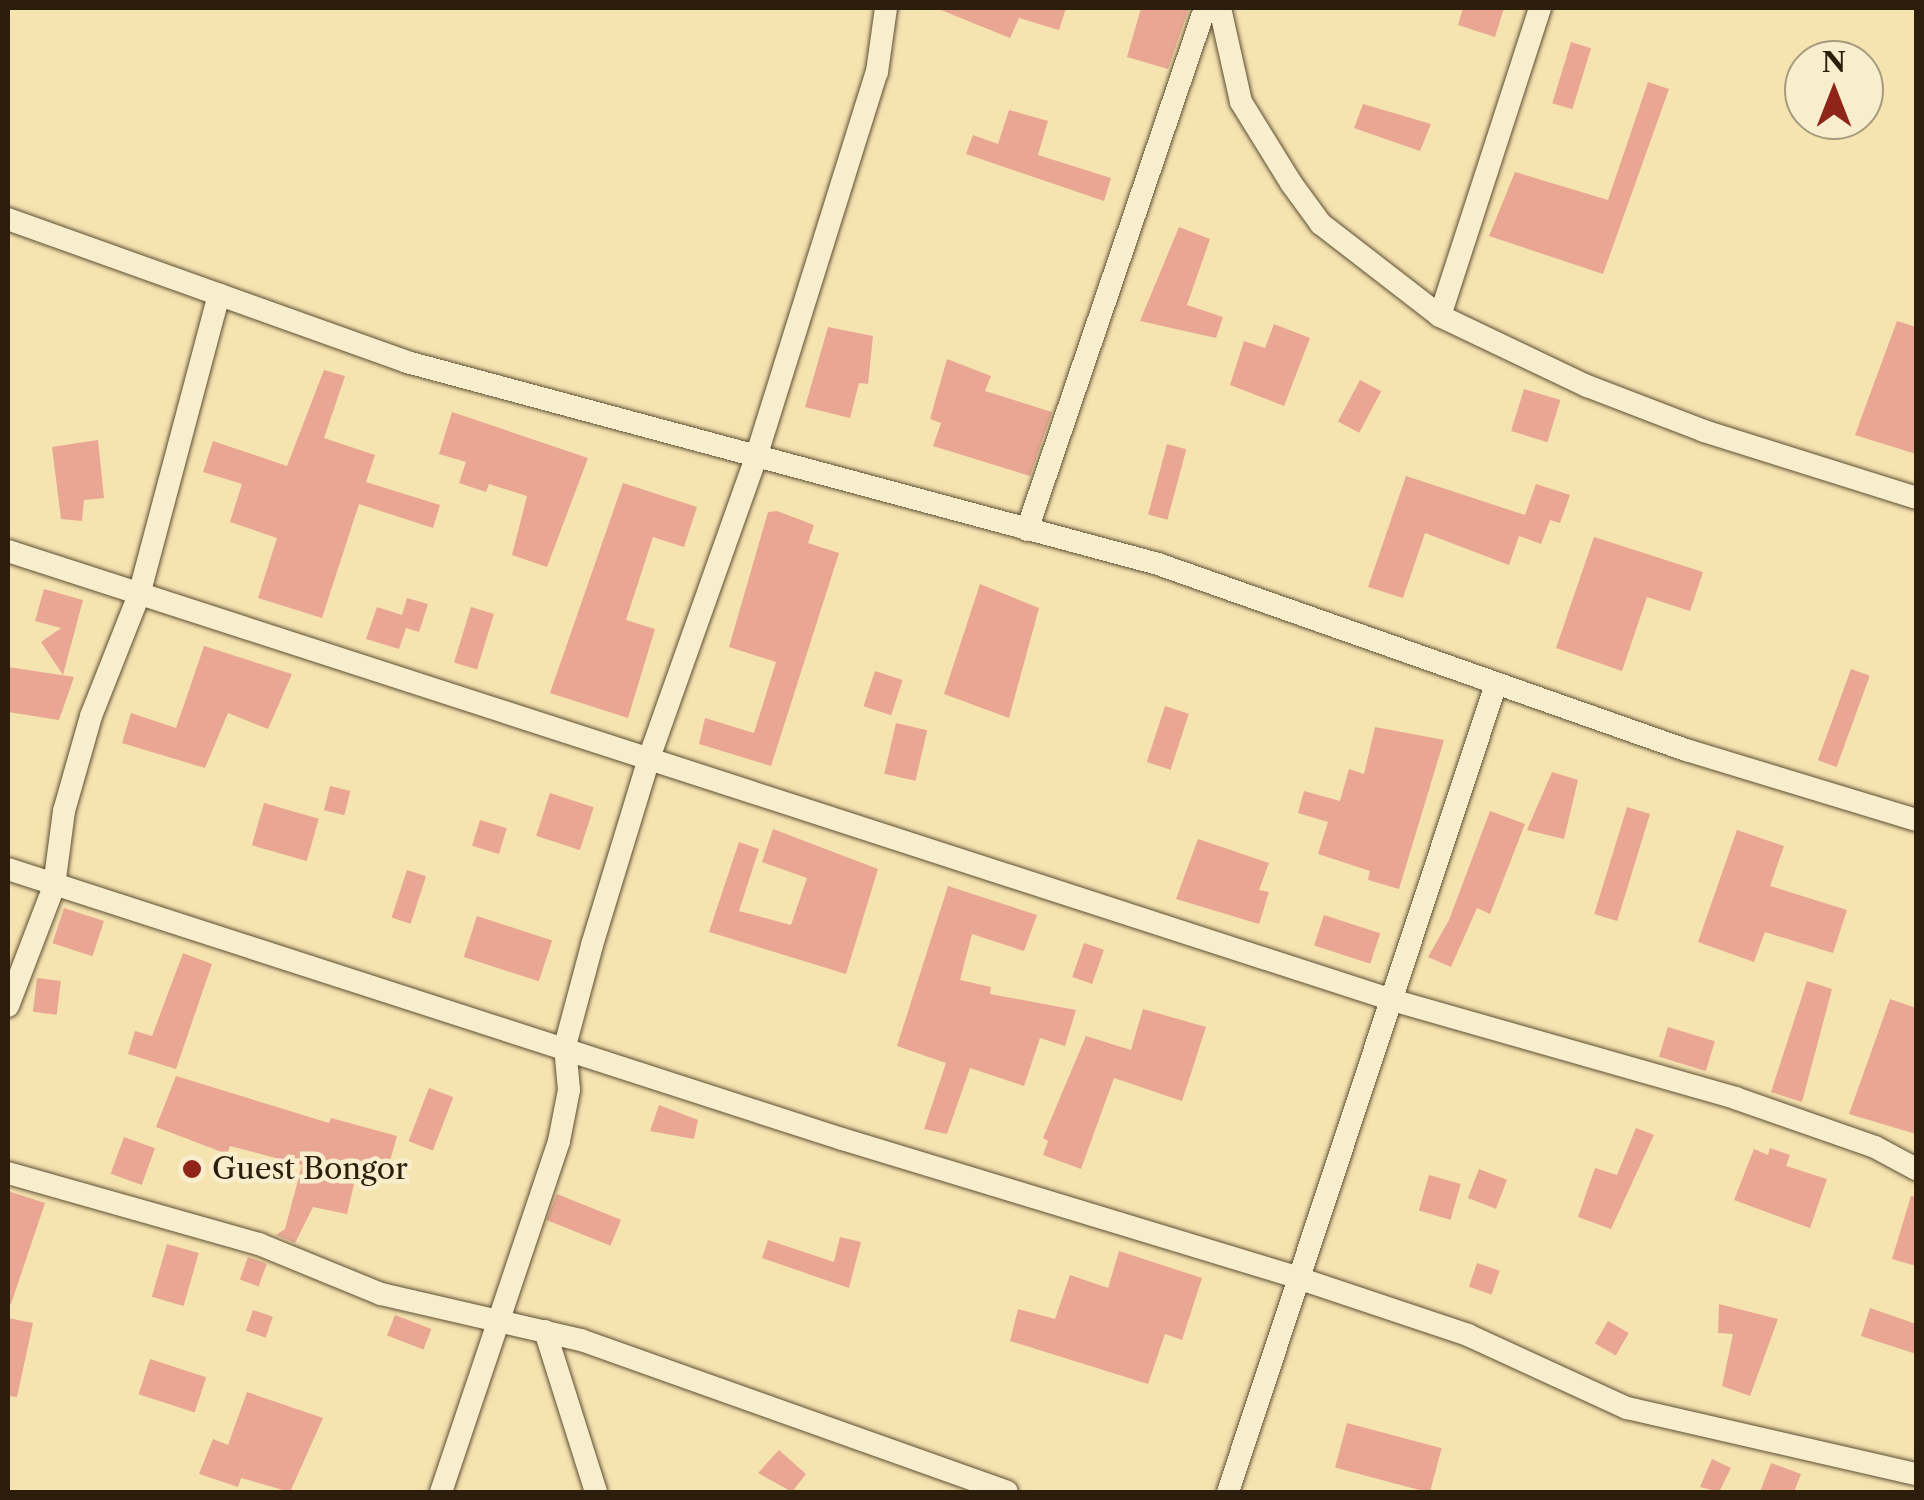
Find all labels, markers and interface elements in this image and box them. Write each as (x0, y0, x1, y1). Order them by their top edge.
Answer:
north arrow (1784, 40, 1884, 140)
text: N (1822, 45, 1846, 79)
place label: Guest Bongor (212, 1151, 408, 1187)
marker: Guest Bongor (181, 1158, 203, 1180)

